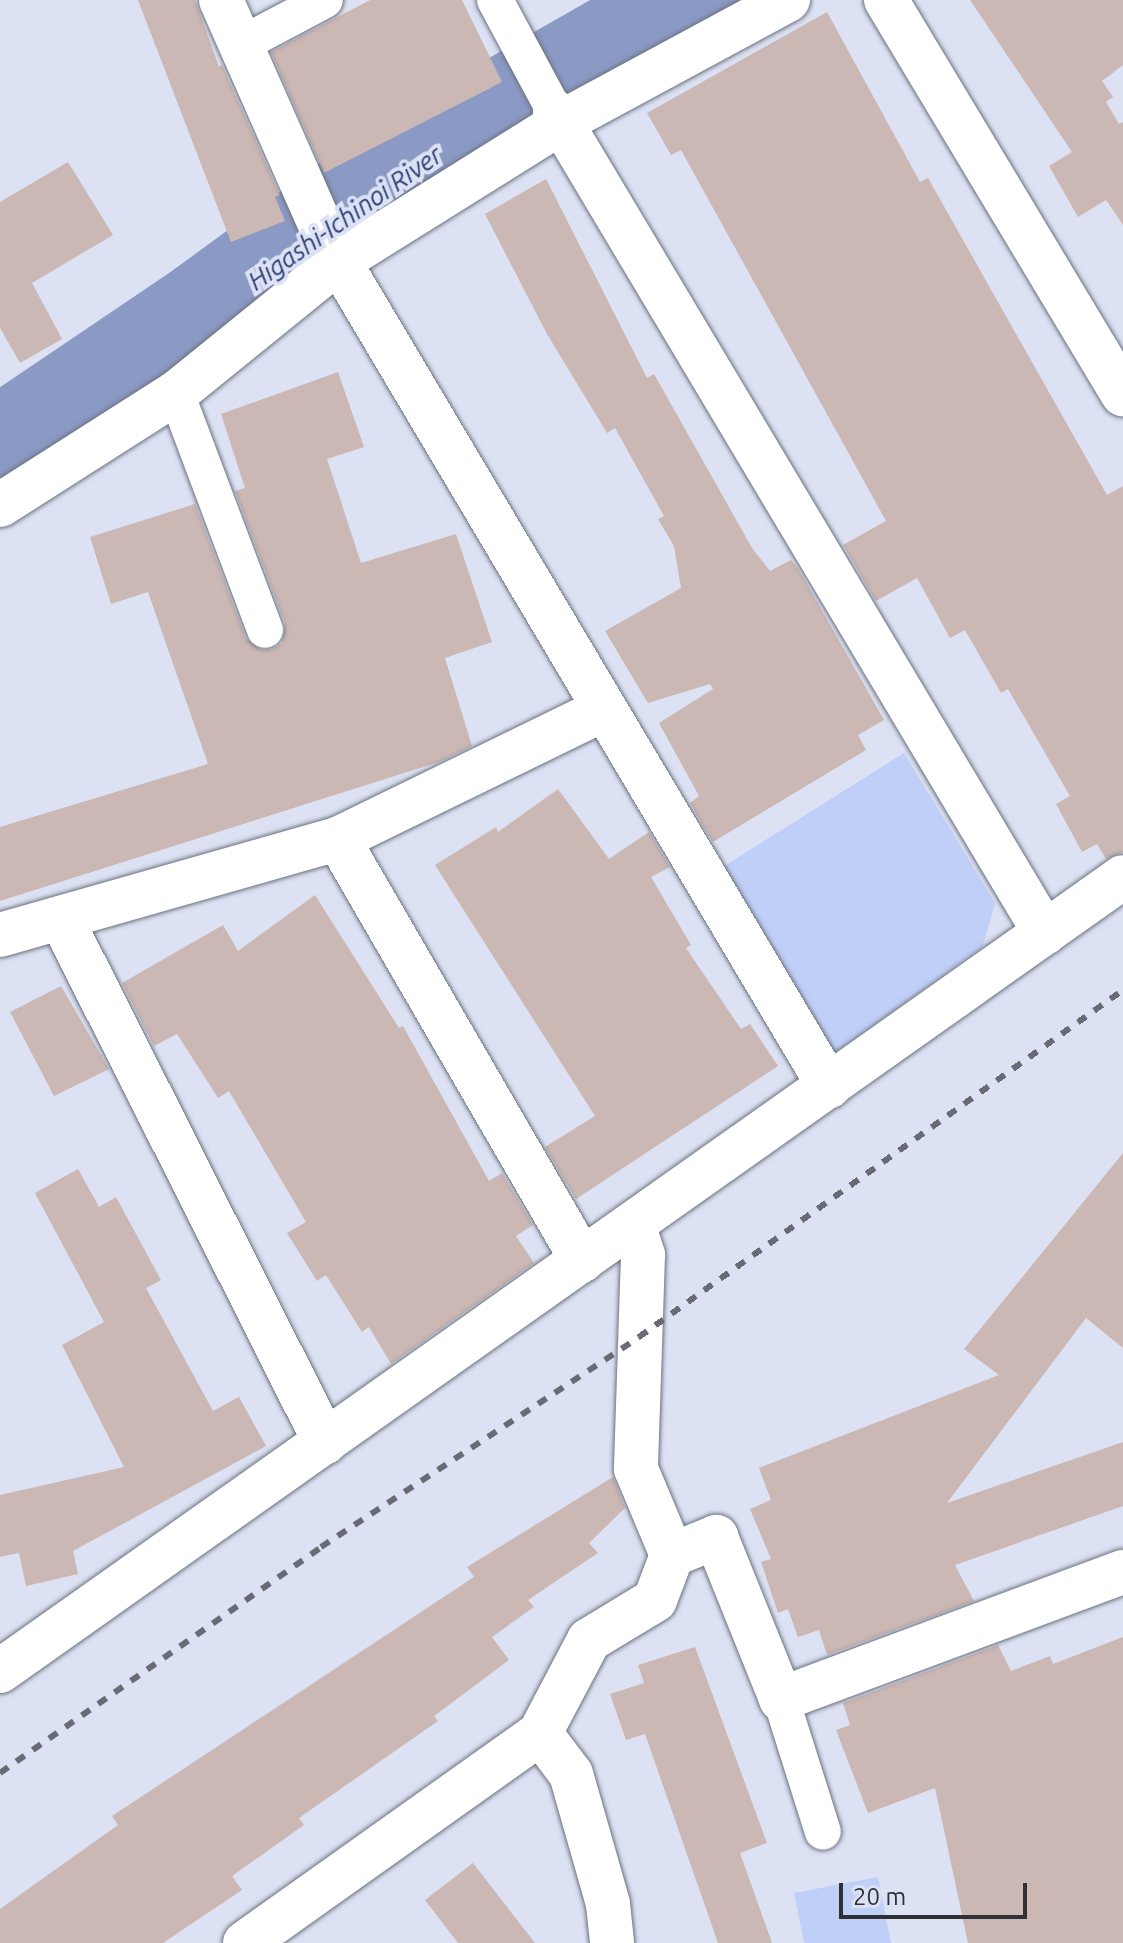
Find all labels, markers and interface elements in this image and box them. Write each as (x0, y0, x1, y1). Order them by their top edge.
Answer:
water label: Higashi-Ichinoi River (242, 139, 448, 297)
scale bar (843, 1867, 1031, 1917)
text: 20 m (853, 1883, 906, 1910)

